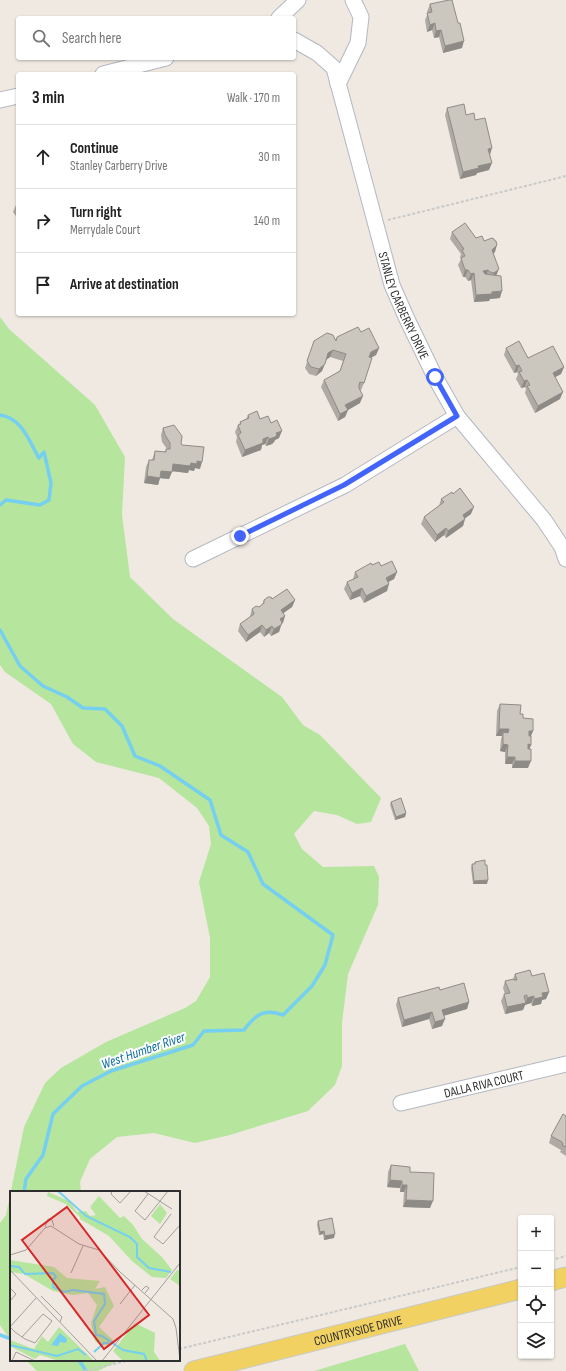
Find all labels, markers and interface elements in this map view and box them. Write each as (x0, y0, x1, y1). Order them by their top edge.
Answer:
search box (16, 16, 296, 60)
icon: search (30, 27, 52, 49)
text: Search here (62, 29, 122, 48)
text: 3 min (32, 88, 65, 108)
text: Walk · 170 m (227, 90, 280, 106)
text: Continue (70, 139, 119, 158)
icon: ahead (32, 146, 54, 168)
text: 30 m (258, 149, 280, 165)
text: Stanley Carberry Drive (70, 158, 167, 174)
text: Turn right (70, 203, 122, 222)
icon: right (32, 210, 54, 232)
text: 140 m (254, 213, 280, 229)
text: Merrydale Court (70, 222, 140, 238)
street label: STANLEY CARBERRY DRIVE (374, 250, 432, 362)
icon: arrive (32, 274, 54, 296)
text: Arrive at destination (70, 275, 179, 294)
route start (426, 368, 444, 386)
route end (231, 527, 249, 545)
water label: West Humber River (99, 1028, 188, 1073)
street label: DALLA RIVA COURT (443, 1067, 525, 1102)
inset map (10, 1191, 180, 1361)
map controls (518, 1215, 554, 1359)
button: + (518, 1215, 554, 1251)
button: − (518, 1251, 554, 1287)
button: locate (518, 1287, 554, 1323)
street label: COUNTRYSIDE DRIVE (312, 1312, 404, 1350)
button: layers (518, 1323, 554, 1359)

